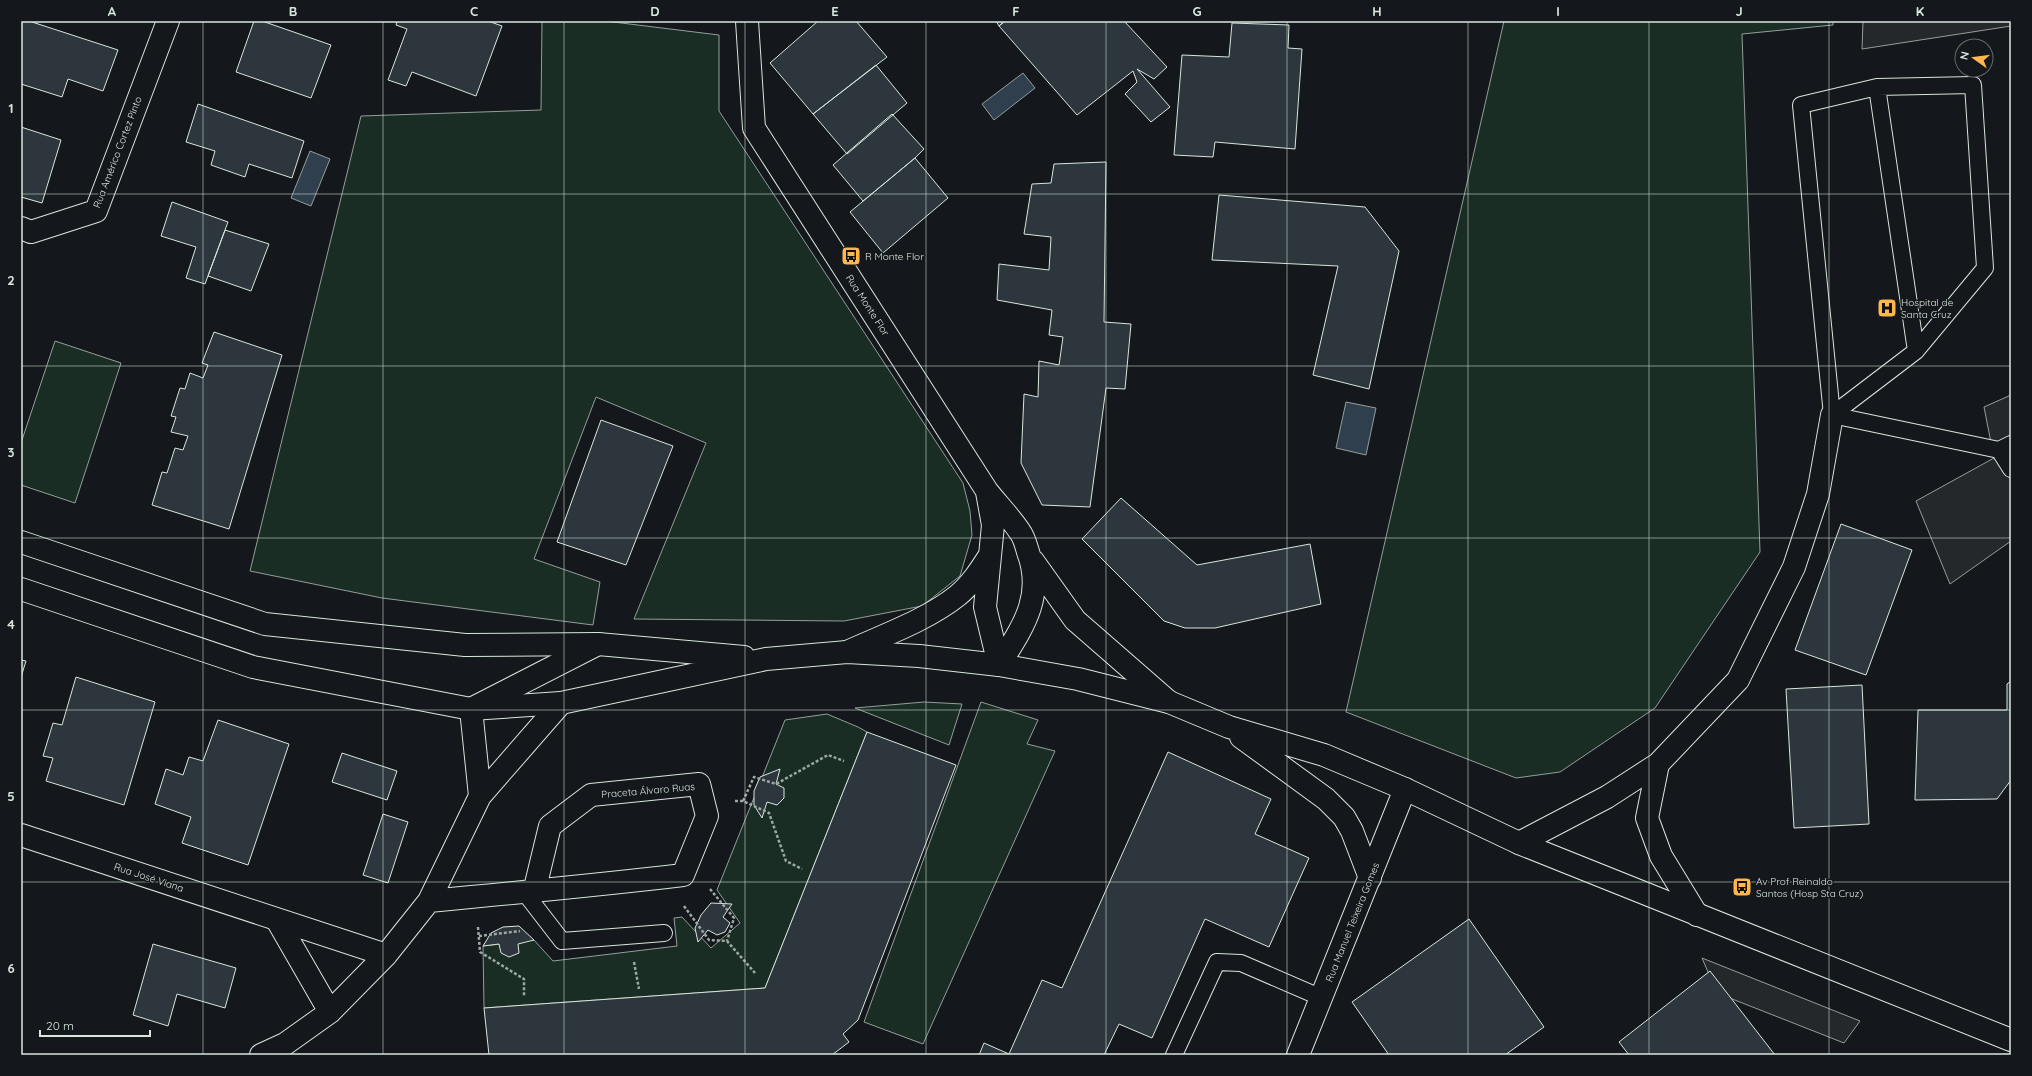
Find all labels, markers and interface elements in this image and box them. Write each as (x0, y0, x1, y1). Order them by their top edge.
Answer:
text: A (108, 3, 117, 19)
text: B (289, 3, 297, 19)
text: C (470, 3, 478, 19)
text: D (650, 3, 660, 19)
text: E (831, 3, 839, 19)
text: F (1012, 3, 1020, 19)
text: G (1192, 3, 1202, 19)
text: H (1372, 3, 1382, 19)
text: I (1556, 3, 1560, 19)
text: J (1735, 3, 1743, 19)
text: K (1916, 3, 1925, 19)
north arrow (1954, 38, 1994, 78)
text: N (1957, 50, 1972, 61)
street label: Rua Américo Cortez Pinto (90, 95, 145, 210)
text: 1 (8, 100, 14, 116)
bus stop icon: R Monte Flor (840, 245, 862, 267)
place label: R Monte Flor (865, 250, 924, 263)
text: 2 (7, 272, 15, 288)
street label: Rua Monte Flor (843, 272, 892, 339)
place label: Hospital de Santa Cruz (1901, 296, 1954, 321)
hospital icon: Hospital de Santa Cruz (1876, 297, 1898, 319)
text: 3 (8, 444, 15, 460)
text: 4 (7, 616, 15, 632)
street label: Praceta Álvaro Ruas (601, 780, 696, 801)
text: 5 (7, 788, 15, 804)
street label: Rua José Viana (112, 860, 185, 895)
street label: Rua Manuel Teixeira Gomes (1323, 860, 1383, 984)
place label: Av Prof Reinaldo Santos (Hosp Sta Cruz) (1756, 875, 1863, 900)
bus stop icon: Av Prof Reinaldo Santos (Hosp Sta Cruz) (1731, 876, 1753, 898)
text: 6 (7, 960, 15, 976)
scale bar (40, 1012, 150, 1038)
text: 20 m (46, 1018, 74, 1033)

